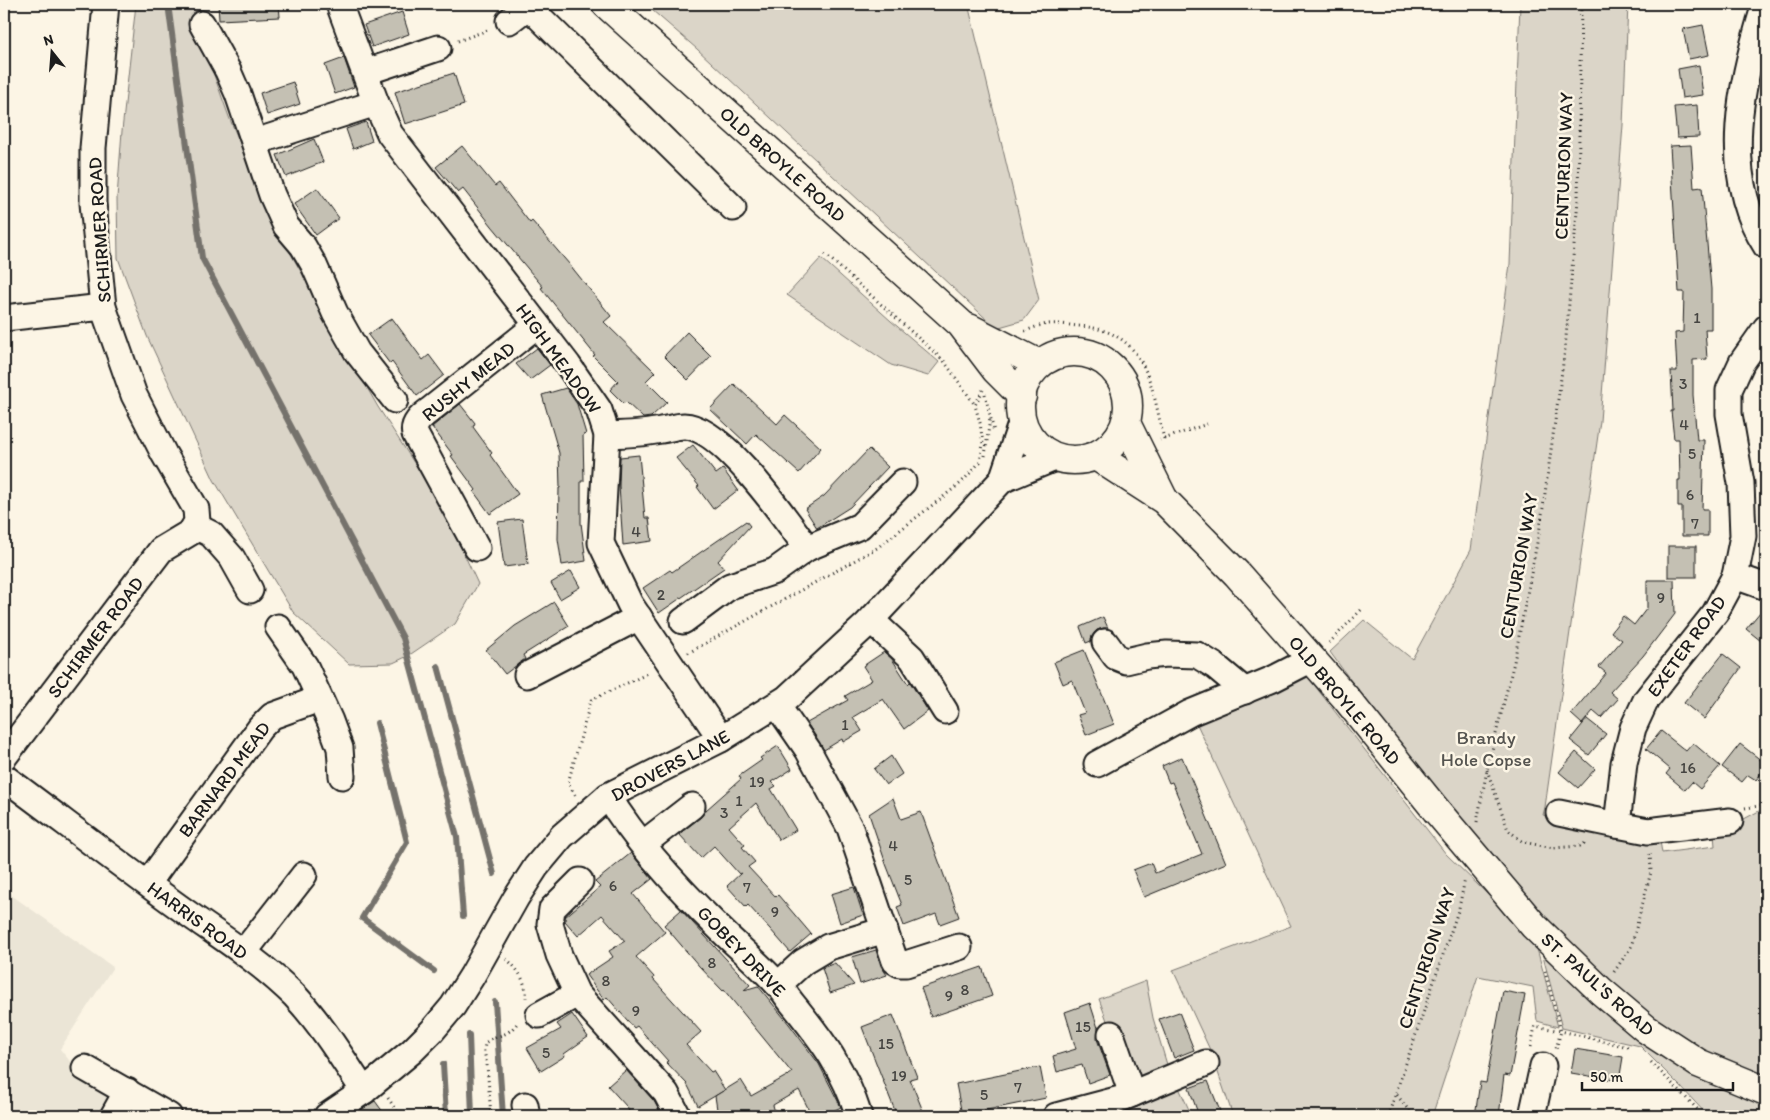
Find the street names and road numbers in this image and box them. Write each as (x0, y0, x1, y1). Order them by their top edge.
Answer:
street label: CENTURION WAY (1549, 92, 1578, 240)
street label: OLD BROYLE ROAD (715, 102, 851, 227)
street label: SCHIRMER ROAD (83, 156, 116, 304)
street label: HIGH MEADOW (511, 299, 606, 418)
street label: RUSHY MEAD (417, 337, 520, 426)
street label: CENTURION WAY (1494, 491, 1543, 641)
street label: SCHIRMER ROAD (42, 572, 149, 703)
street label: EXETER ROAD (1642, 591, 1731, 702)
street label: OLD BROYLE ROAD (1284, 631, 1405, 770)
street label: BARNARD MEAD (173, 717, 275, 842)
street label: DROVERS LANE (607, 724, 734, 806)
street label: HARRIS ROAD (143, 876, 253, 965)
street label: CENTURION WAY (1393, 884, 1460, 1032)
street label: GOBEY DRIVE (692, 901, 791, 1002)
street label: ST. PAUL'S ROAD (1536, 928, 1659, 1041)

